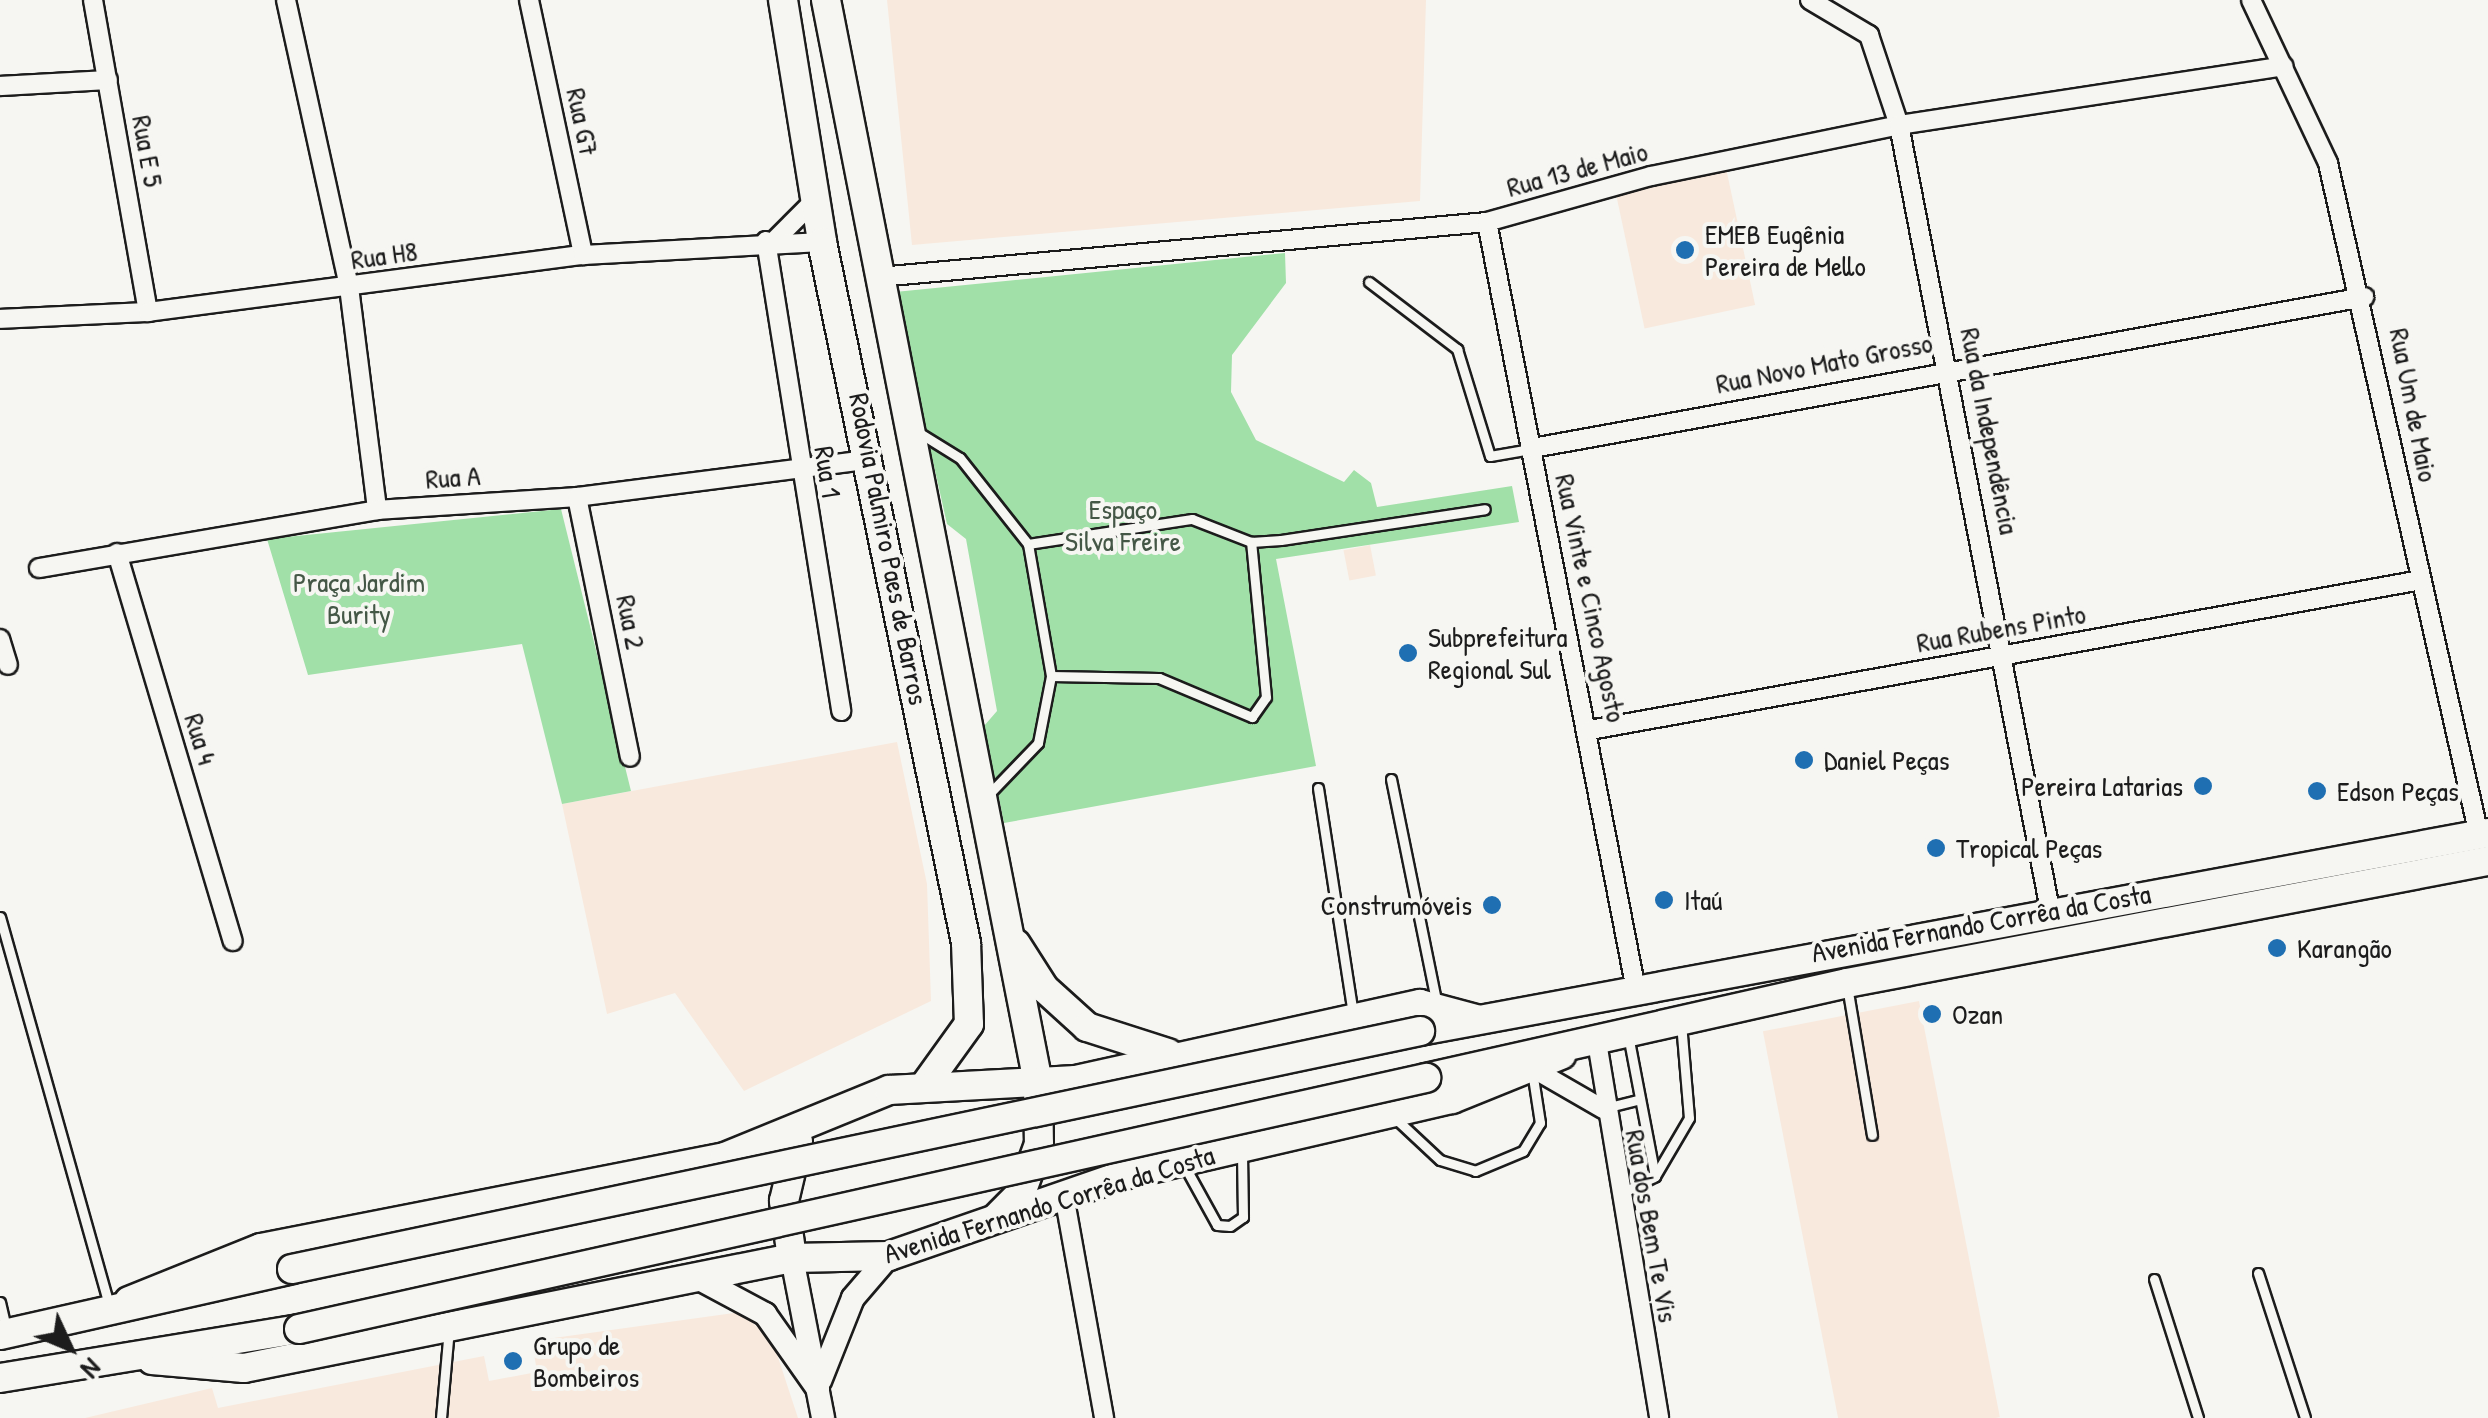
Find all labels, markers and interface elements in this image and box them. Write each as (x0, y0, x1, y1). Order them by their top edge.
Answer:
street label: Rua G7 (559, 85, 607, 159)
street label: Rua E 5 (125, 113, 171, 189)
street label: Rua 13 de Maio (1503, 134, 1651, 204)
place label: EMEB Eugênia Pereira de Mello (1705, 217, 1866, 283)
street label: Rua H8 (349, 234, 419, 276)
marker: EMEB Eugênia Pereira de Mello (1674, 239, 1696, 261)
street label: Rua da Independência (1954, 325, 2026, 537)
street label: Rua Um de Maio (2383, 325, 2445, 485)
street label: Rua Novo Mato Grosso (1713, 326, 1935, 400)
street label: Rodovia Palmiro Paes de Barros (842, 390, 936, 708)
street label: Rua 1 (807, 444, 849, 500)
street label: Rua A (424, 458, 482, 496)
street label: Rua Vinte e Cinco Agosto (1548, 471, 1634, 725)
park label: Espaço Silva Freire (1065, 492, 1181, 558)
park label: Praça Jardim Burity (293, 565, 425, 631)
street label: Rua 2 (609, 592, 653, 652)
street label: Rua Rubens Pinto (1914, 597, 2088, 659)
place label: Subprefeitura Regional Sul (1428, 620, 1568, 686)
marker: Subprefeitura Regional Sul (1397, 642, 1419, 664)
street label: Rua 4 (177, 709, 225, 769)
place label: Daniel Peças (1824, 743, 1949, 777)
marker: Daniel Peças (1793, 749, 1815, 771)
place label: Pereira Latarias (2021, 769, 2183, 803)
place label: Edson Peças (2337, 774, 2459, 808)
marker: Pereira Latarias (2192, 775, 2214, 797)
marker: Edson Peças (2306, 780, 2328, 802)
place label: Tropical Peças (1956, 831, 2102, 865)
marker: Tropical Peças (1925, 837, 1947, 859)
street label: Avenida Fernando Corrêa da Costa (1809, 877, 2153, 969)
place label: Itaú (1684, 883, 1722, 917)
place label: Construmóveis (1321, 888, 1472, 922)
marker: Itaú (1653, 889, 1675, 911)
marker: Construmóveis (1481, 894, 1503, 916)
place label: Karangão (2297, 931, 2392, 965)
marker: Karangão (2266, 937, 2288, 959)
place label: Ozan (1952, 997, 2003, 1031)
marker: Ozan (1921, 1003, 1943, 1025)
street label: Rua dos Bem Te Vis (1619, 1127, 1685, 1325)
street label: Avenida Fernando Corrêa da Costa (880, 1138, 1218, 1270)
north arrow (20, 1298, 120, 1398)
place label: Grupo de Bombeiros (533, 1328, 639, 1394)
text: N (73, 1350, 110, 1387)
marker: Grupo de Bombeiros (502, 1350, 524, 1372)

